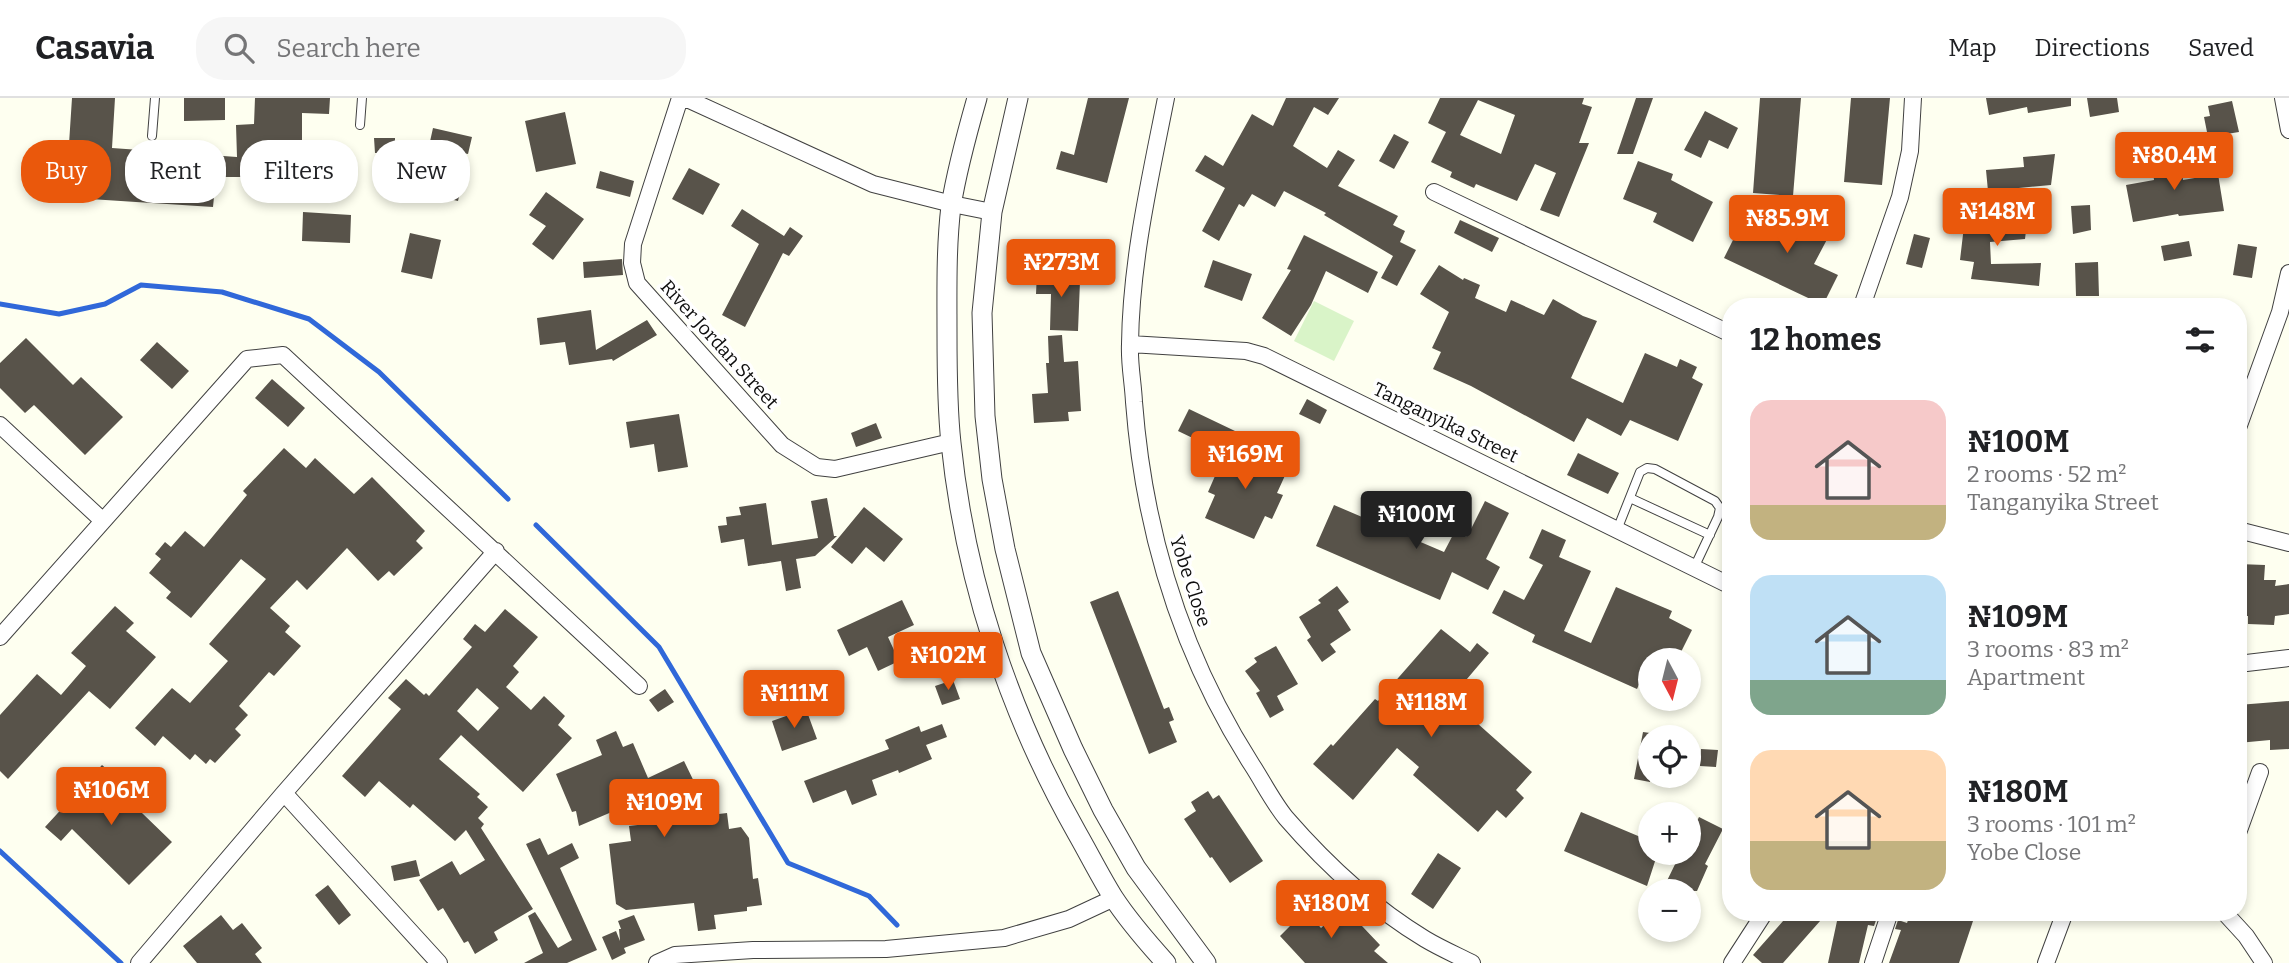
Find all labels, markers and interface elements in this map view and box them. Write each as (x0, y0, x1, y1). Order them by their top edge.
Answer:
search box (196, 17, 686, 80)
text: Casavia (35, 28, 154, 68)
icon: search (220, 29, 258, 67)
text: Search here (276, 33, 421, 64)
text: Map (1948, 34, 1997, 62)
text: Directions (2035, 34, 2150, 62)
text: Saved (2188, 34, 2254, 62)
pin: ₦80.4M (2117, 132, 2231, 192)
chip: Buy (21, 140, 111, 203)
chip: Rent (125, 140, 226, 203)
chip: Filters (240, 140, 358, 203)
chip: New (372, 140, 470, 203)
text: ₦80.4M (2131, 141, 2217, 169)
pin: ₦148M (1948, 188, 2046, 248)
pin: ₦85.9M (1730, 195, 1844, 255)
text: ₦148M (1959, 197, 2035, 225)
text: ₦85.9M (1745, 204, 1829, 232)
pin: ₦273M (1012, 240, 1110, 299)
text: ₦273M (1023, 248, 1100, 276)
street label: River Jordan Street (656, 275, 784, 414)
icon: filters (2181, 321, 2219, 359)
text: 12 homes (1750, 322, 1881, 358)
street label: Tanganyika Street (1370, 377, 1522, 468)
text: ₦100M (1967, 424, 2069, 460)
icon: home (1806, 428, 1890, 512)
pin: ₦169M (1196, 432, 1294, 491)
text: ₦169M (1207, 440, 1283, 468)
text: 2 rooms · 52 m² (1967, 460, 2126, 488)
text: Tanganyika Street (1967, 488, 2159, 516)
pin: ₦100M (1367, 491, 1465, 551)
text: ₦100M (1377, 500, 1455, 528)
street label: Yobe Close (1165, 533, 1216, 630)
text: ₦109M (1967, 599, 2068, 635)
icon: home (1806, 603, 1890, 687)
pin: ₦102M (899, 632, 997, 692)
text: 3 rooms · 83 m² (1967, 635, 2129, 663)
text: ₦102M (910, 641, 986, 669)
north arrow (1638, 648, 1701, 710)
map controls (1638, 648, 1701, 942)
text: Apartment (1967, 663, 2085, 691)
pin: ₦111M (745, 670, 843, 730)
text: ₦111M (759, 679, 829, 707)
pin: ₦118M (1382, 680, 1480, 739)
text: ₦118M (1395, 688, 1467, 716)
button: locate (1638, 725, 1701, 788)
pin: ₦106M (62, 768, 160, 827)
text: ₦180M (1967, 774, 2068, 810)
text: ₦106M (72, 776, 150, 804)
icon: home (1806, 778, 1890, 862)
pin: ₦109M (615, 780, 713, 839)
text: ₦109M (625, 788, 703, 816)
button: + (1638, 802, 1701, 865)
text: 3 rooms · 101 m² (1967, 810, 2136, 838)
text: Yobe Close (1967, 838, 2081, 866)
button: − (1638, 879, 1701, 942)
pin: ₦180M (1282, 880, 1380, 940)
text: ₦180M (1292, 889, 1370, 917)

